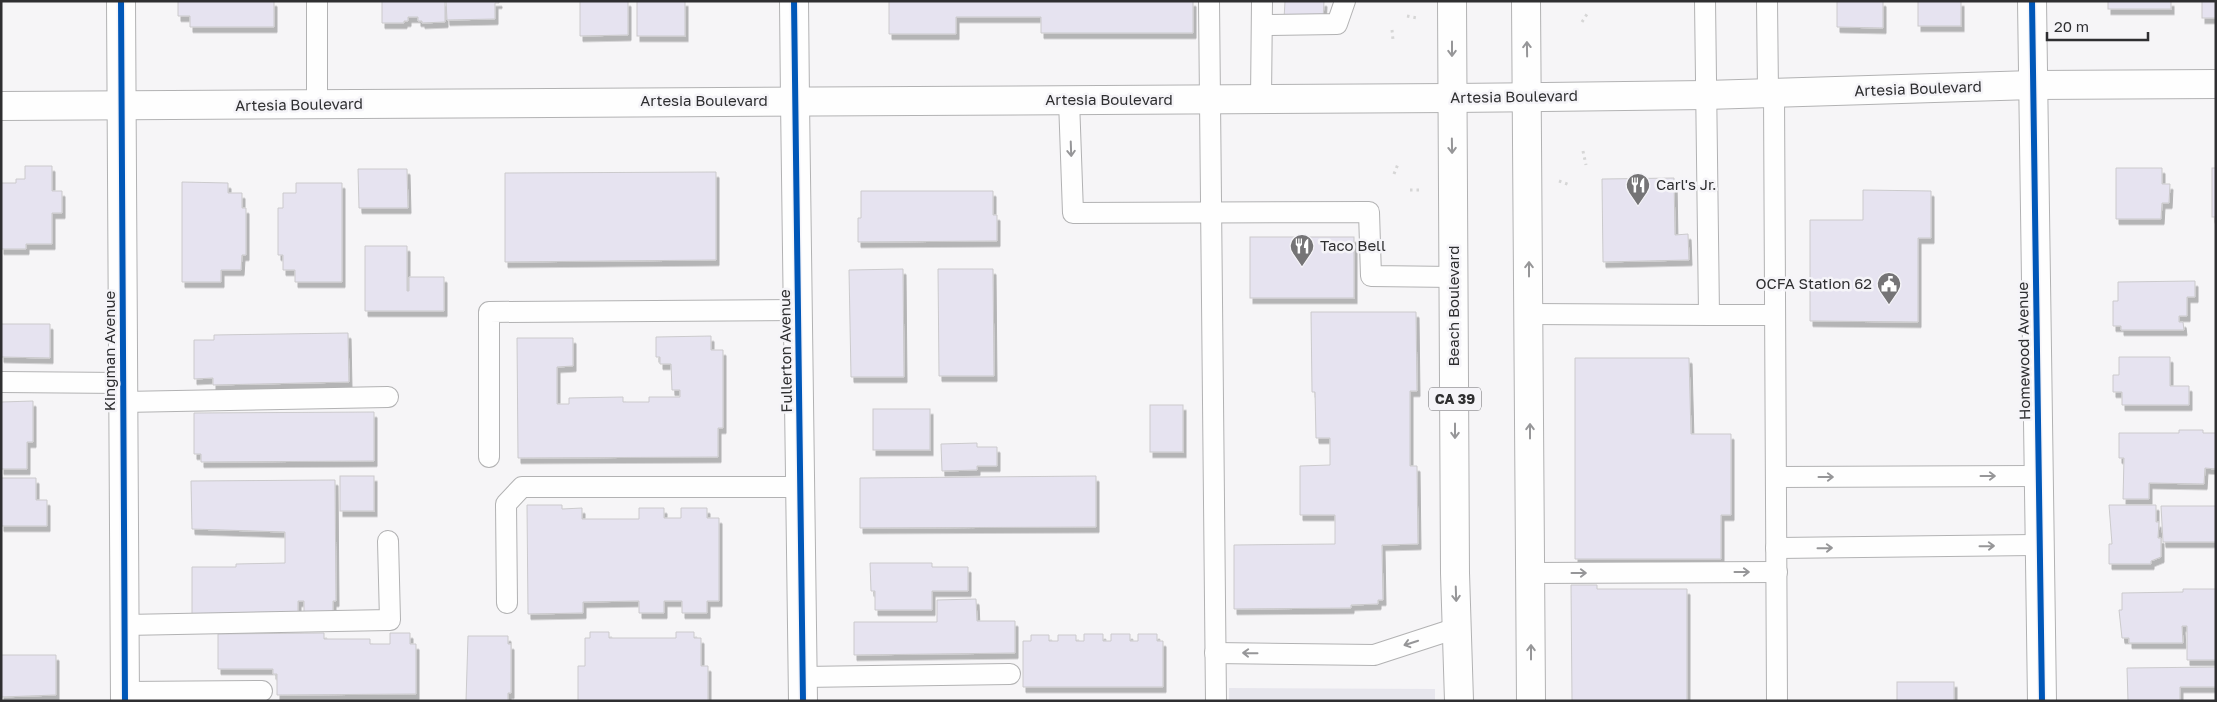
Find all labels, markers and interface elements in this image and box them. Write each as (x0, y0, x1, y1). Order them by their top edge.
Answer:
scale bar (2047, 10, 2148, 42)
text: 20 m (2054, 17, 2089, 35)
one-way arrow (1447, 41, 1457, 57)
one-way arrow (1522, 41, 1531, 57)
street label: Artesia Boulevard (1854, 77, 1982, 99)
street label: Artesia Boulevard (1450, 86, 1578, 106)
street label: Artesia Boulevard (1045, 90, 1173, 108)
street label: Artesia Boulevard (640, 91, 768, 109)
street label: Artesia Boulevard (235, 94, 363, 114)
one-way arrow (1447, 138, 1457, 154)
one-way arrow (1066, 140, 1075, 156)
restaurant icon: Carl's Jr. (1625, 172, 1651, 206)
place label: Carl's Jr. (1656, 175, 1717, 193)
restaurant icon: Taco Bell (1289, 233, 1315, 267)
place label: Taco Bell (1320, 236, 1386, 254)
street label: Beach Boulevard (1444, 246, 1462, 366)
one-way arrow (1524, 261, 1534, 278)
public building icon: OCFA Station 62 (1876, 271, 1902, 305)
place label: OCFA Station 62 (1755, 274, 1872, 292)
street label: Homewood Avenue (2013, 281, 2033, 420)
street label: Fullerton Avenue (775, 289, 795, 413)
street label: Kingman Avenue (100, 290, 118, 411)
road number: CA 39 (1429, 388, 1481, 410)
one-way arrow (1450, 423, 1460, 439)
one-way arrow (1525, 424, 1535, 440)
one-way arrow (1980, 471, 1996, 481)
one-way arrow (1818, 472, 1834, 482)
one-way arrow (1978, 541, 1995, 551)
one-way arrow (1816, 543, 1832, 553)
one-way arrow (1734, 567, 1750, 577)
one-way arrow (1571, 568, 1587, 578)
one-way arrow (1451, 586, 1461, 602)
one-way arrow (1404, 639, 1419, 648)
one-way arrow (1526, 644, 1536, 660)
one-way arrow (1243, 649, 1259, 658)

